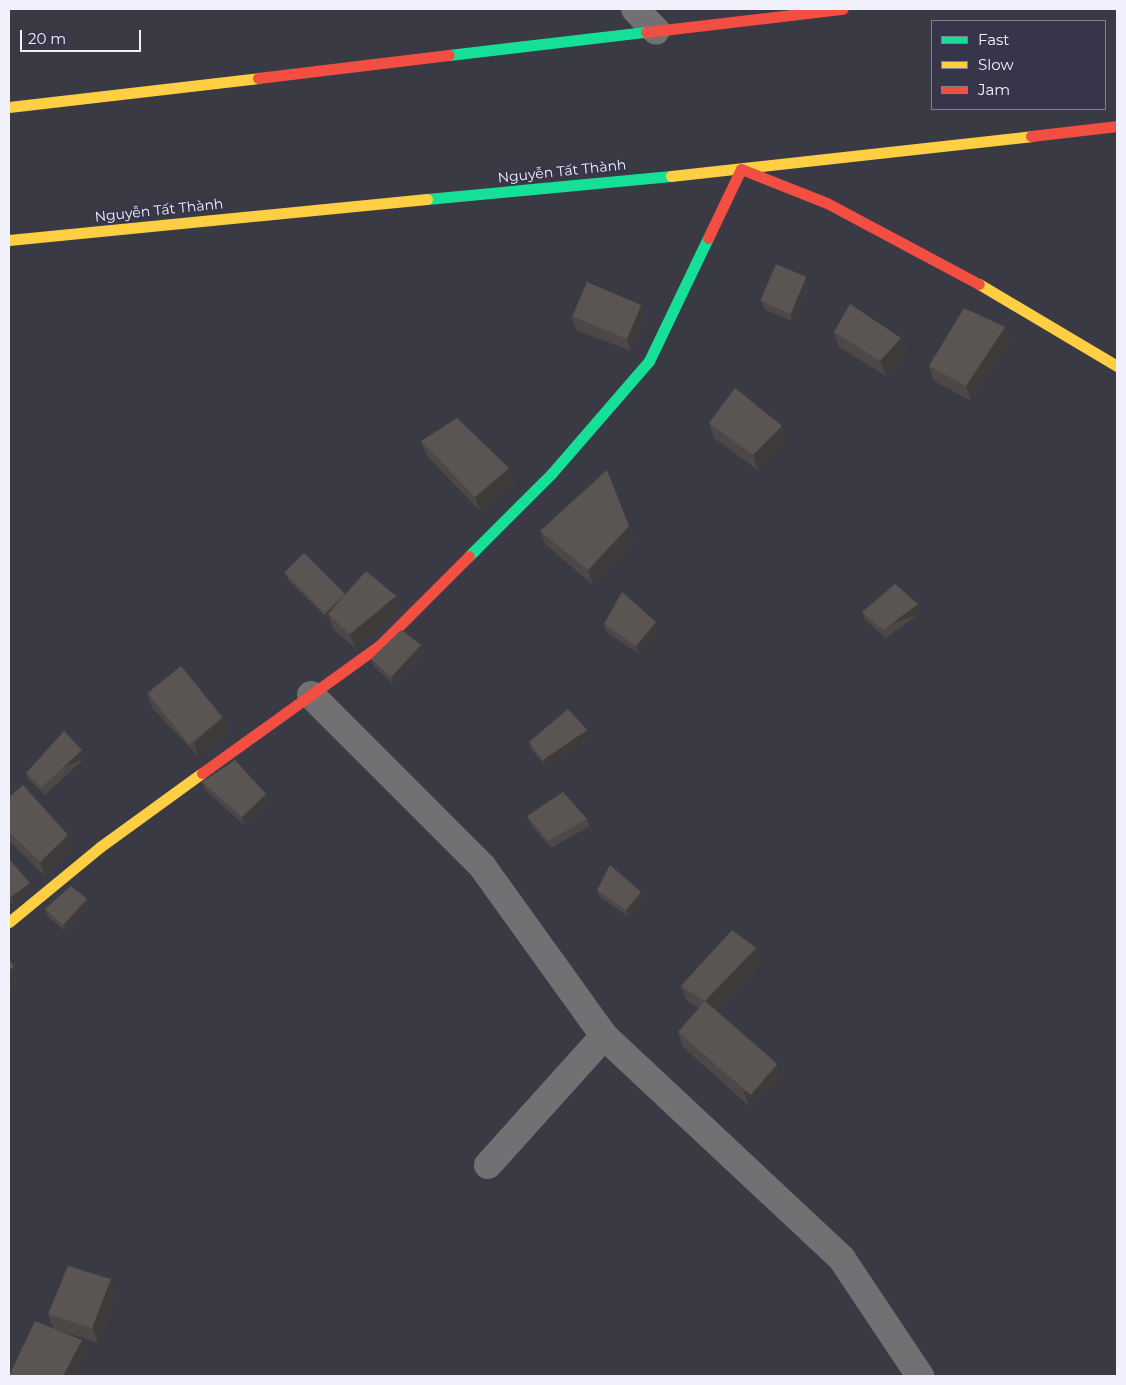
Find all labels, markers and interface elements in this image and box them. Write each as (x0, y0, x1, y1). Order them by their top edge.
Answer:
scale bar (22, 20, 144, 52)
legend (931, 20, 1106, 110)
text: 20 m (28, 29, 66, 48)
text: Fast (978, 30, 1009, 49)
text: Slow (978, 55, 1014, 74)
text: Jam (978, 80, 1010, 99)
street label: Nguyễn Tất Thành (497, 156, 627, 186)
street label: Nguyễn Tất Thành (94, 195, 224, 225)

